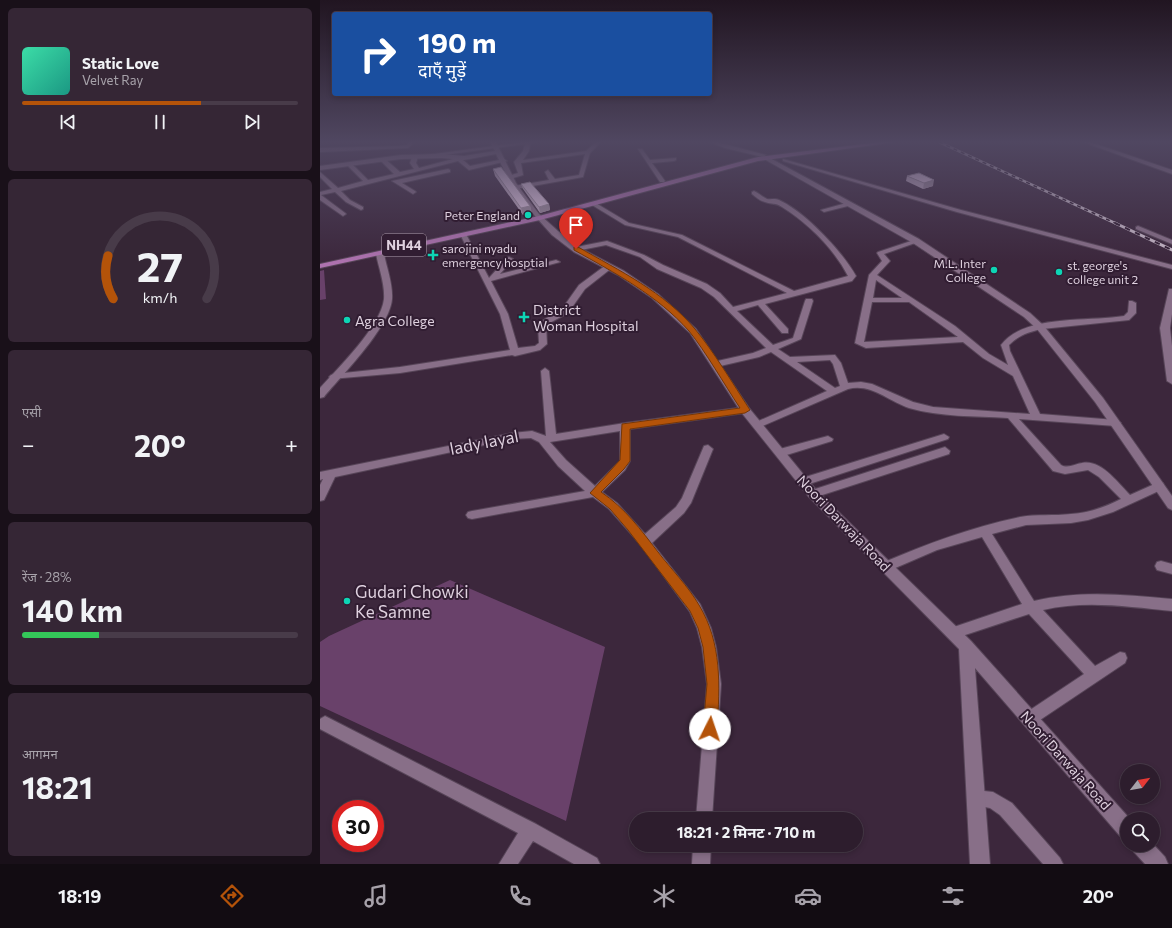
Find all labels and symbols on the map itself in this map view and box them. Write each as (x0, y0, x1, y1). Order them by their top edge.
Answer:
place label: Peter England (445, 208, 520, 222)
pin (559, 208, 593, 249)
marker: Peter England (523, 210, 533, 220)
road number: NH44 (382, 234, 426, 256)
place label: sarojini nyadu emergency hosptial (442, 241, 548, 269)
marker: sarojini nyadu emergency hosptial (427, 249, 439, 261)
place label: M.L. Inter College (933, 256, 986, 284)
place label: st. george's college unit 2 (1067, 258, 1138, 286)
marker: M.L. Inter College (989, 265, 999, 275)
marker: st. george's college unit 2 (1054, 267, 1064, 277)
place label: District Woman Hospital (533, 301, 639, 334)
marker: District Woman Hospital (518, 311, 530, 323)
place label: Agra College (355, 312, 435, 329)
marker: Agra College (342, 315, 352, 325)
street label: lady layal (448, 425, 520, 459)
street label: Noori Darwaja Road (794, 471, 894, 575)
place label: Gudari Chowki Ke Samne (355, 581, 469, 622)
marker: Gudari Chowki Ke Samne (342, 596, 352, 606)
street label: Noori Darwaja Road (1017, 707, 1115, 813)
position arrow (689, 708, 731, 750)
north arrow (1120, 764, 1160, 804)
speed limit sign: 30 (332, 800, 384, 852)

